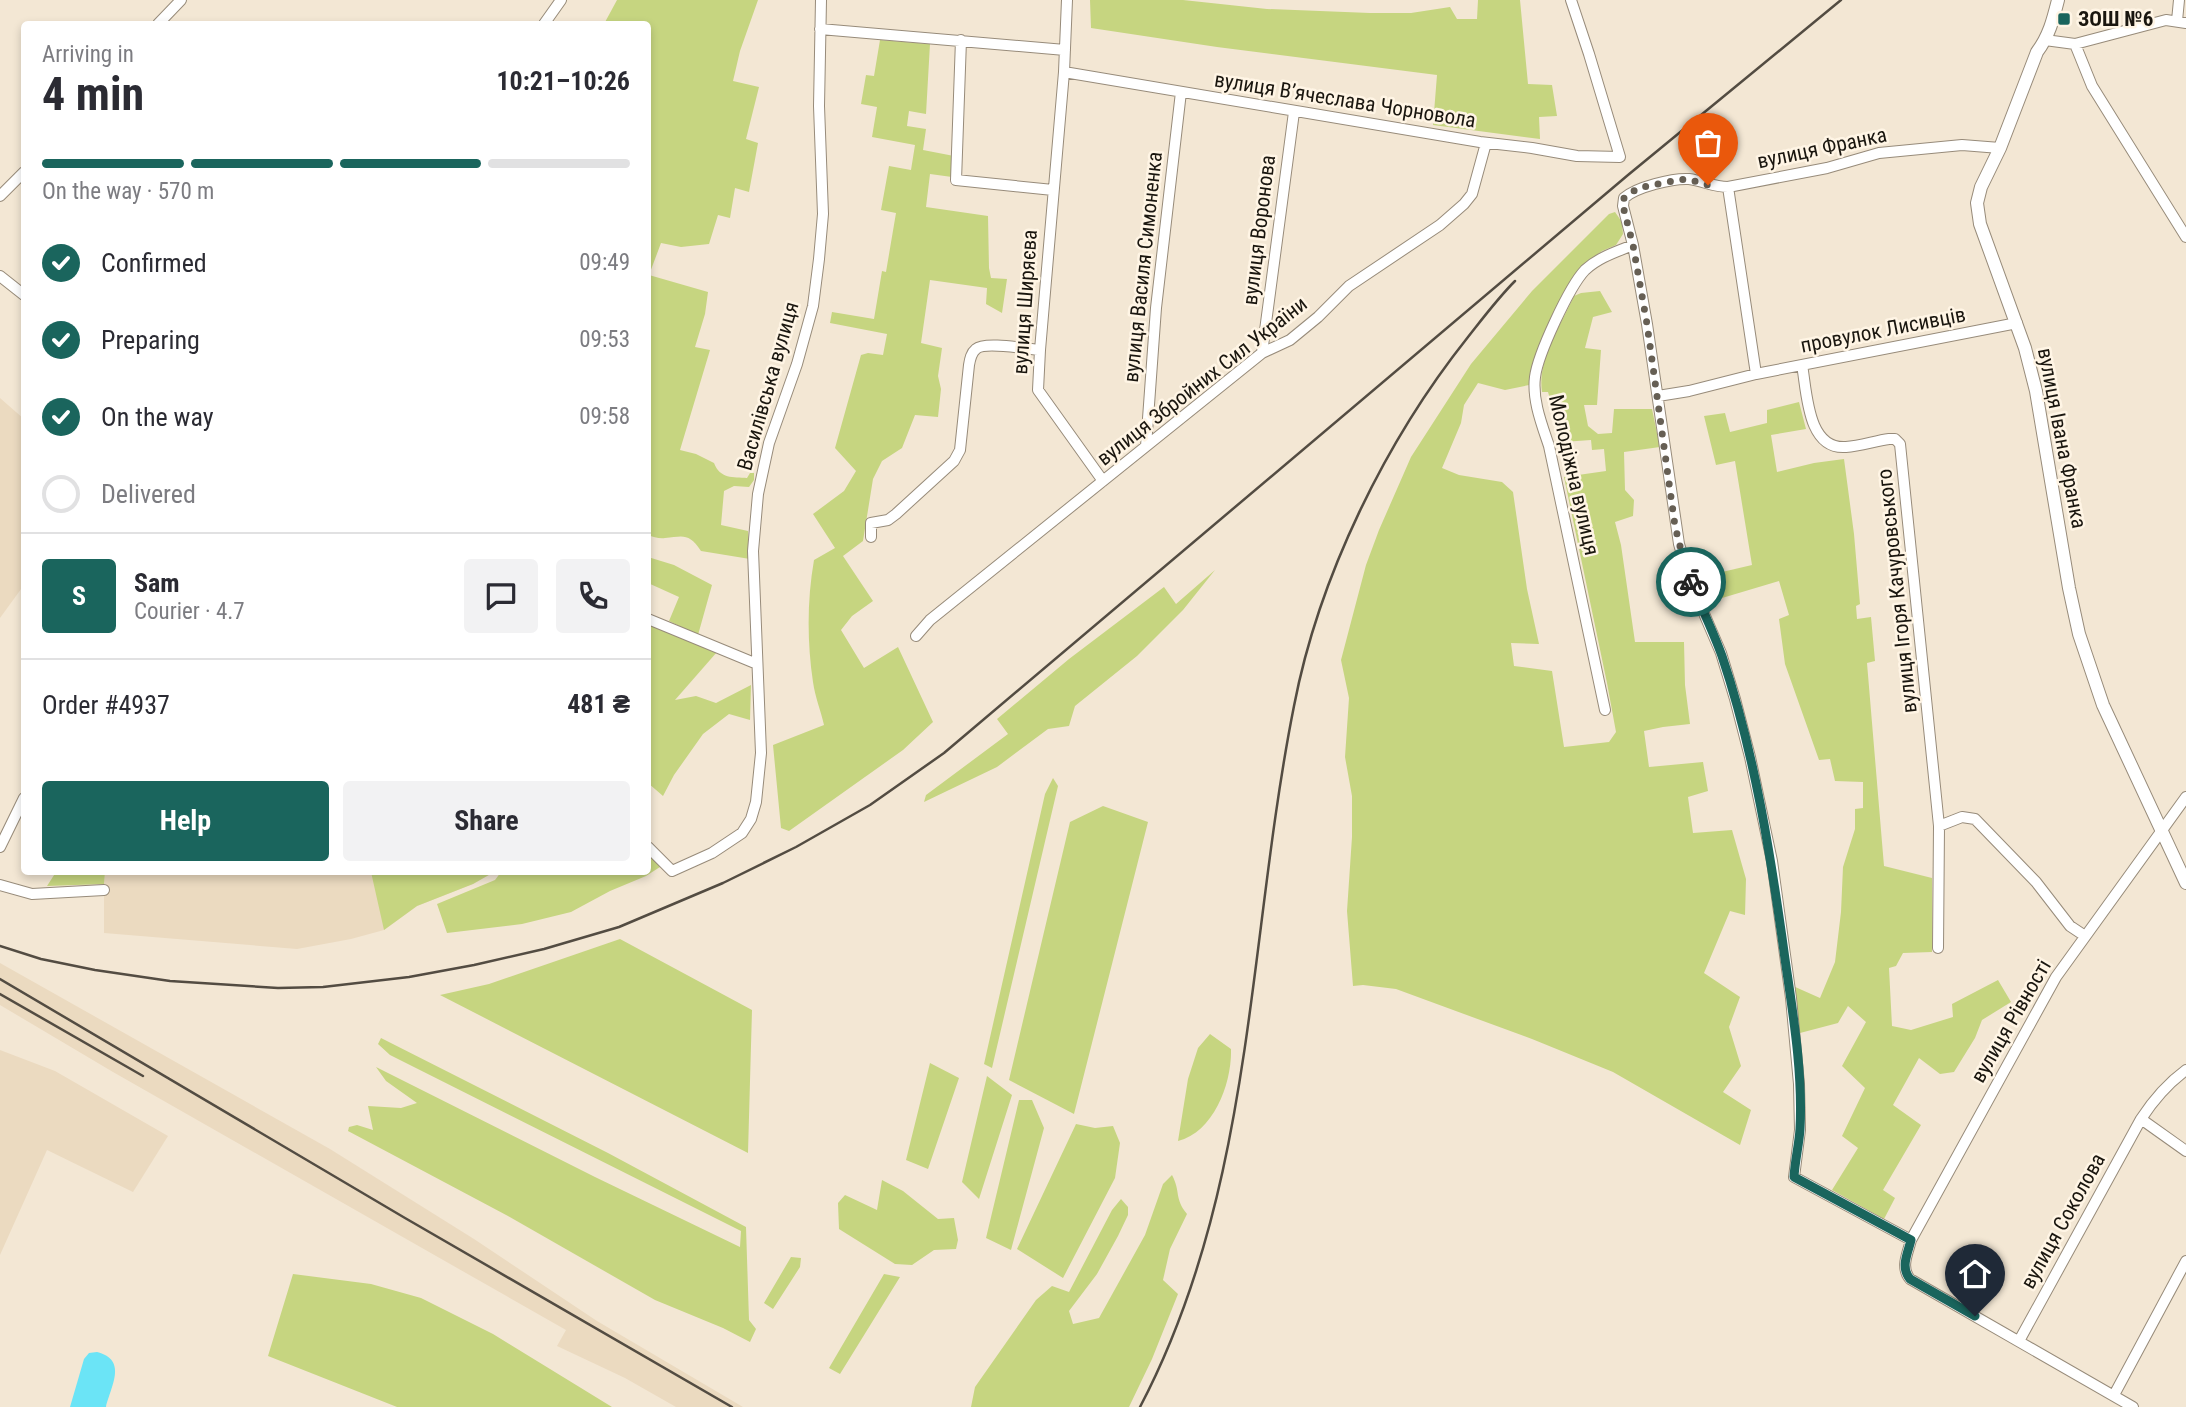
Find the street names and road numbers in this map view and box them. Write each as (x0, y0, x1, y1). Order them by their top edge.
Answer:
street label: вулиця Вʼячеслава Чорновола (1213, 67, 1477, 133)
street label: вулиця Франка (1755, 123, 1889, 173)
street label: вулиця Василя Симоненка (1119, 150, 1167, 384)
street label: вулиця Воронова (1238, 154, 1280, 306)
street label: вулиця Ширяєва (1008, 229, 1042, 375)
street label: вулиця Збройних Сил України (1092, 292, 1312, 470)
street label: Василівська вулиця (732, 299, 804, 473)
street label: провулок Лисивців (1798, 302, 1968, 358)
street label: вулиця Івана Франка (2033, 346, 2091, 530)
street label: Молодіжна вулиця (1544, 393, 1604, 557)
street label: вулиця Ігоря Качуровського (1872, 468, 1922, 714)
street label: вулиця Рівності (1966, 955, 2056, 1087)
street label: вулиця Соколова (2016, 1149, 2110, 1293)

